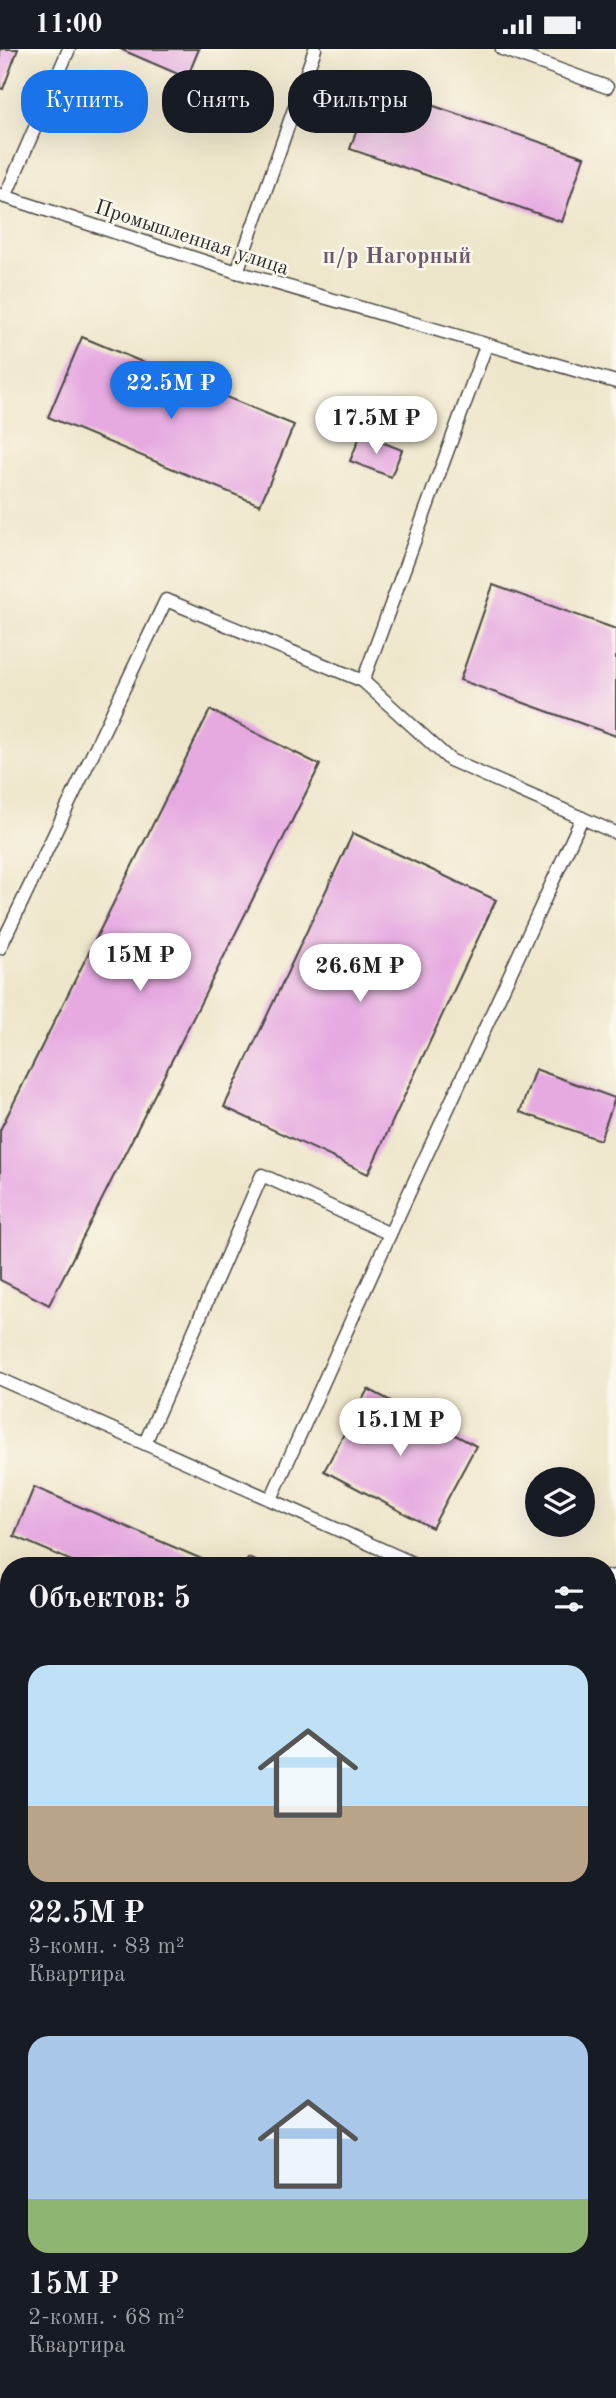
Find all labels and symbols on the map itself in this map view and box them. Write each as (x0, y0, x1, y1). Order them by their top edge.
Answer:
street label: Промышленная улица (92, 197, 291, 280)
district label: п/р Нагорный (323, 245, 471, 268)
pin: 22.5M ₽ (106, 361, 236, 421)
pin: 17.5M ₽ (311, 397, 441, 456)
pin: 15M ₽ (91, 933, 189, 993)
pin: 26.6M ₽ (295, 944, 425, 1004)
pin: 15.1M ₽ (335, 1399, 465, 1458)

